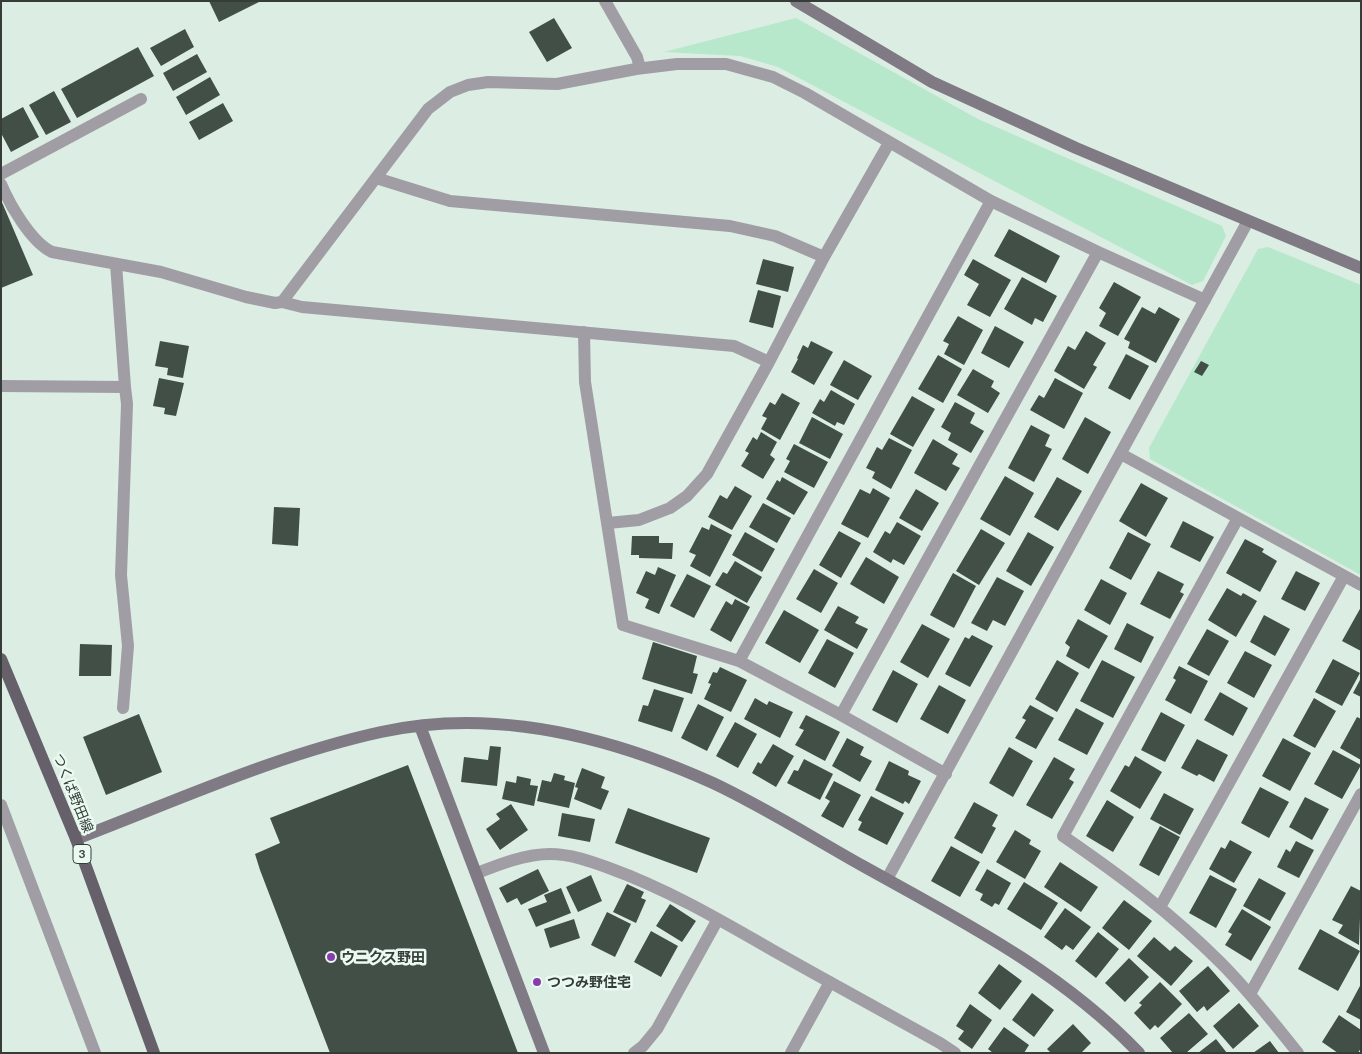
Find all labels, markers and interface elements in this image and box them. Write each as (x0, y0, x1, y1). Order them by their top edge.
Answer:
street label: つくば野田線 (49, 751, 97, 835)
road number: 3 (73, 844, 91, 864)
place label: ウニクス野田 (341, 949, 425, 965)
marker: ウニクス野田 (325, 951, 337, 963)
place label: つつみ野住宅 (547, 974, 631, 990)
marker: つつみ野住宅 (531, 976, 543, 988)

